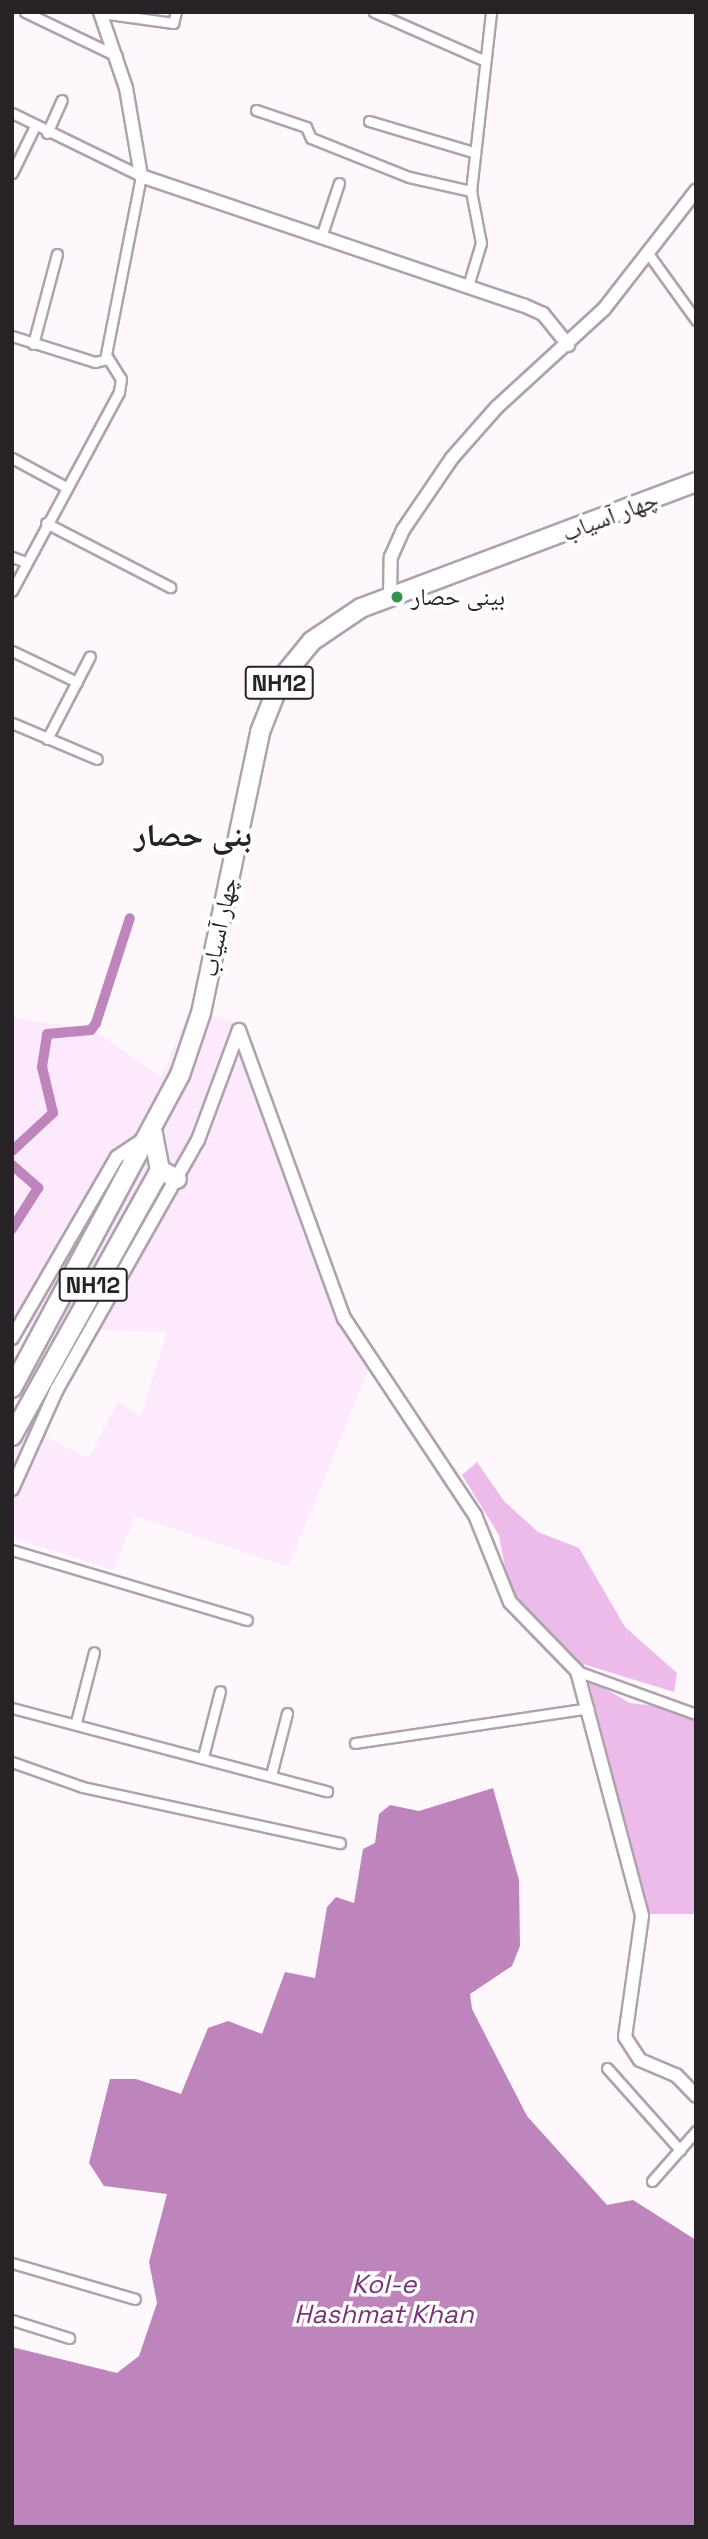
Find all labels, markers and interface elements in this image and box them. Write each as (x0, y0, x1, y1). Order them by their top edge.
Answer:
street label: چهار آسیاب (558, 485, 662, 547)
place label: بینی حصار (411, 583, 505, 611)
marker: بینی حصار (389, 589, 405, 605)
road number: NH12 (244, 664, 314, 702)
district label: بنی حصار (134, 816, 252, 854)
street label: چهار آسیاب (194, 875, 244, 979)
road number: NH12 (58, 1266, 128, 1304)
water label: Kol-e Hashmat Khan (294, 2269, 474, 2330)

